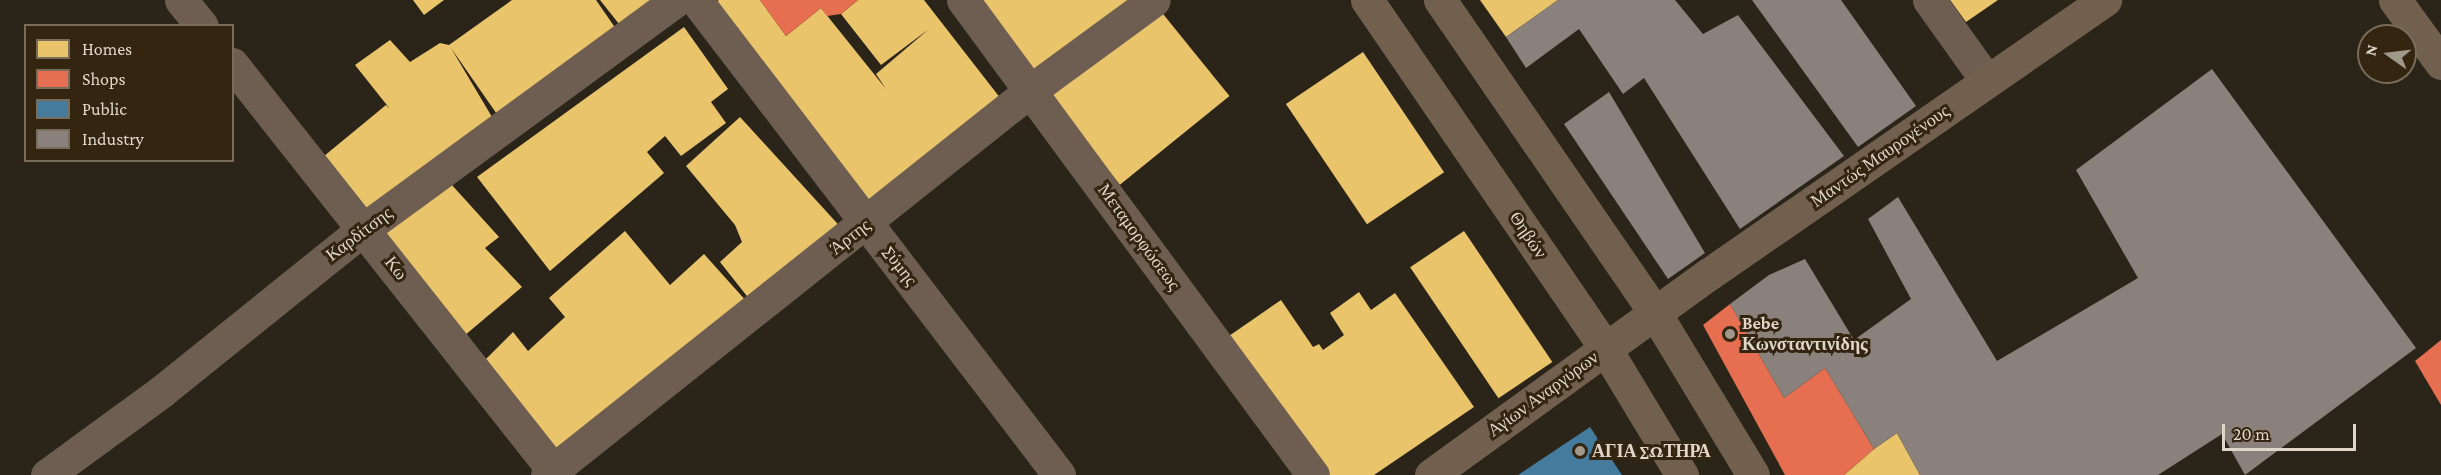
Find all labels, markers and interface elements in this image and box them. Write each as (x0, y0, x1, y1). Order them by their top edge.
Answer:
legend (24, 24, 234, 162)
north arrow (2357, 24, 2417, 84)
text: Homes (82, 39, 132, 59)
text: N (2361, 43, 2381, 57)
text: Shops (82, 69, 126, 89)
text: Public (82, 99, 127, 119)
street label: Μαντώς Μαυρογένους (1807, 100, 1953, 212)
text: Industry (82, 129, 144, 149)
street label: Μεταμορφώσεως (1093, 180, 1185, 294)
street label: Καρδίτσης (322, 202, 396, 266)
street label: Θηβών (1505, 208, 1551, 262)
street label: Άρτης (825, 214, 875, 260)
street label: Σύμης (878, 242, 922, 290)
street label: Κω (380, 252, 412, 284)
place label: Bebe Κωνσταντινίδης (1742, 313, 1868, 356)
marker: Bebe Κωνσταντινίδης (1723, 327, 1737, 341)
street label: Αγίων Αναργύρων (1483, 346, 1603, 442)
scale bar (2225, 412, 2358, 450)
text: 20 m (2233, 424, 2270, 444)
place label: ΑΓΙΑ ΣΩΤΗΡΑ (1592, 440, 1711, 462)
marker: ΑΓΙΑ ΣΩΤΗΡΑ (1573, 444, 1587, 458)

